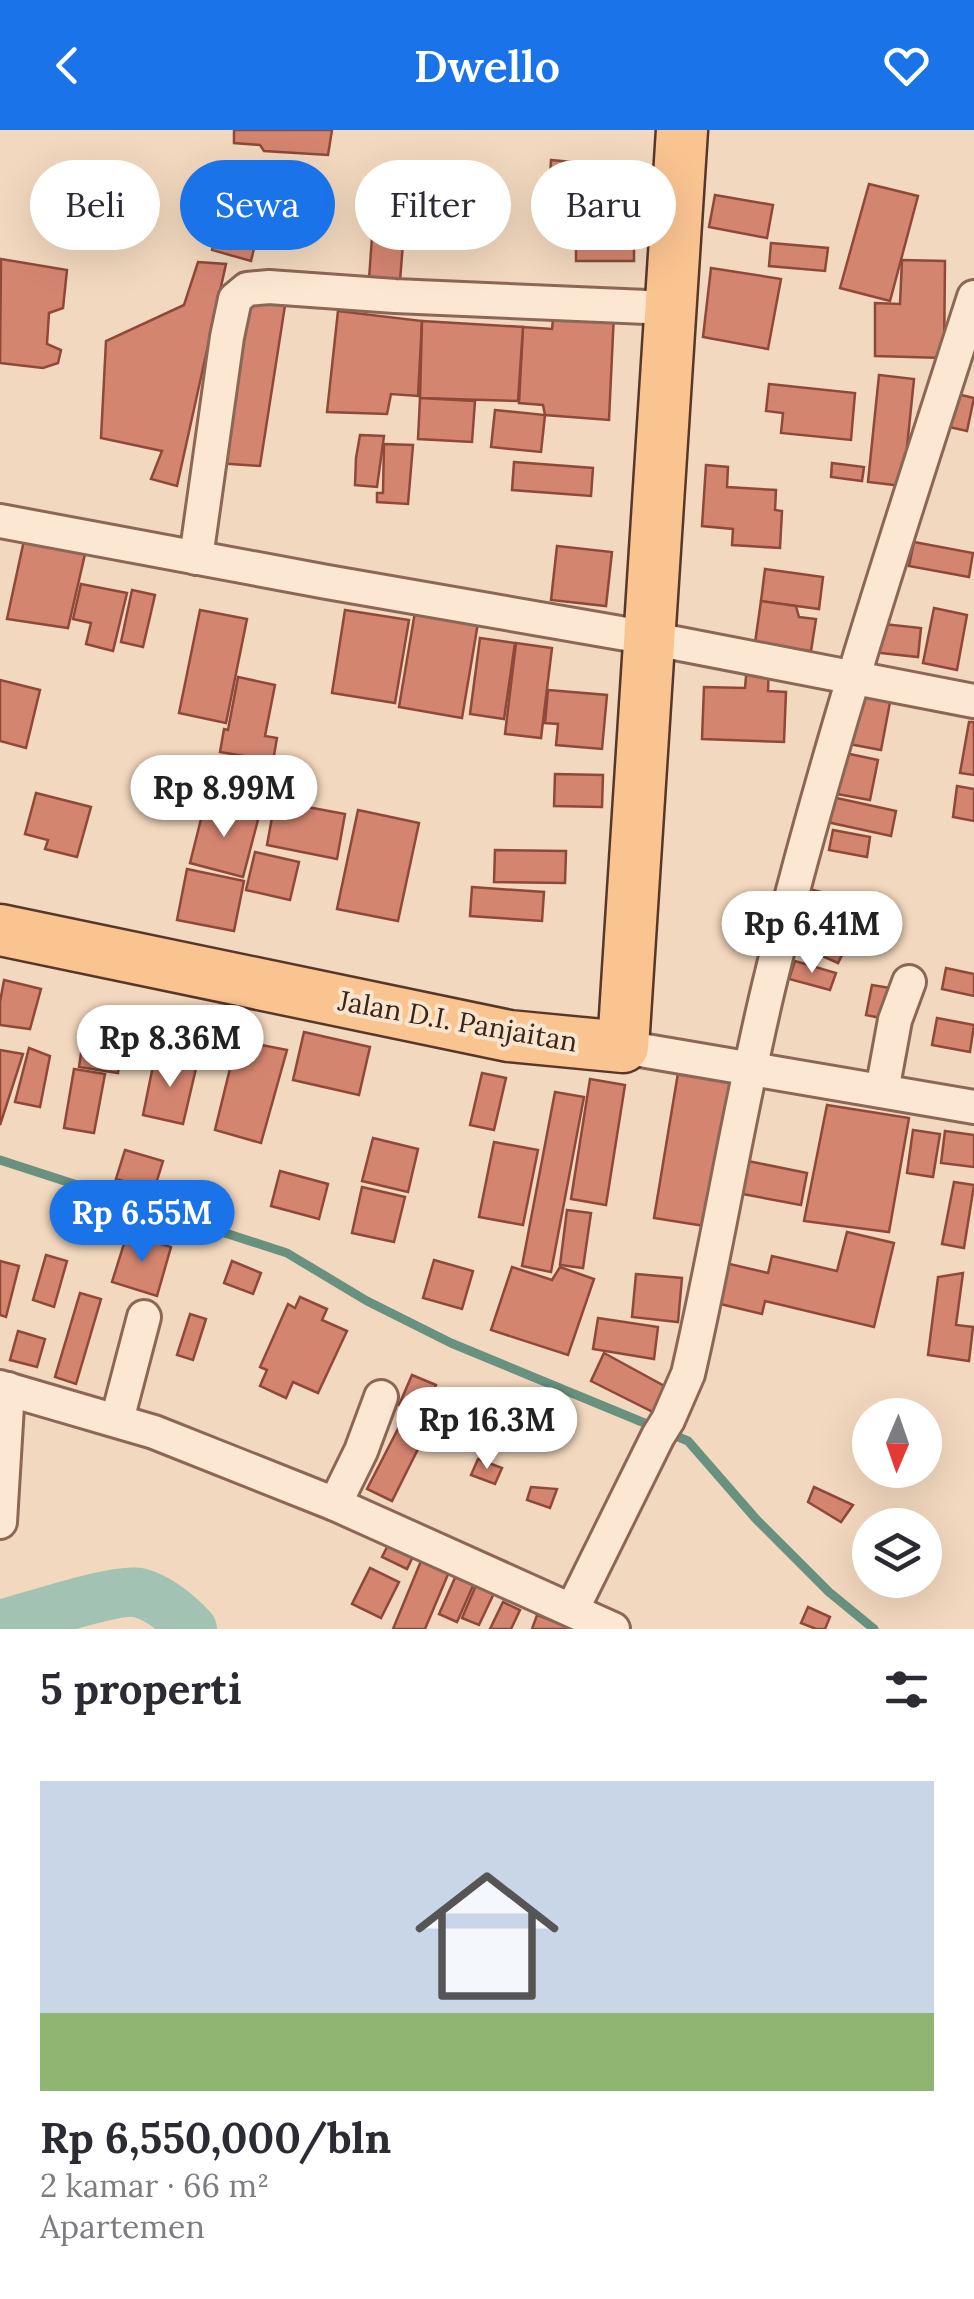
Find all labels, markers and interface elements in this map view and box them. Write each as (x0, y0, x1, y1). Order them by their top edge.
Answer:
text: Dwello (414, 37, 560, 94)
icon: back (40, 38, 95, 93)
icon: heart (879, 38, 934, 93)
chip: Beli (30, 160, 160, 250)
chip: Sewa (180, 160, 335, 250)
chip: Filter (355, 160, 511, 250)
chip: Baru (531, 160, 676, 250)
pin: Rp 8.99M (121, 755, 327, 840)
text: Rp 8.99M (152, 767, 296, 808)
pin: Rp 6.41M (709, 891, 915, 976)
text: Rp 6.41M (744, 903, 880, 944)
street label: Jalan D.I. Panjaitan (335, 982, 580, 1060)
pin: Rp 8.36M (67, 1005, 273, 1090)
text: Rp 8.36M (99, 1017, 241, 1058)
pin: Rp 6.55M (39, 1180, 245, 1265)
text: Rp 6.55M (72, 1192, 212, 1233)
pin: Rp 16.3M (384, 1387, 590, 1472)
north arrow (852, 1398, 942, 1488)
map controls (852, 1398, 942, 1598)
text: Rp 16.3M (418, 1399, 556, 1440)
button: layers (852, 1508, 942, 1598)
text: 5 properti (40, 1662, 242, 1716)
icon: filters (879, 1662, 934, 1717)
icon: home (397, 1846, 577, 2026)
text: Rp 6,550,000/bln (40, 2111, 391, 2165)
text: 2 kamar · 66 m² (40, 2165, 269, 2206)
text: Apartemen (40, 2206, 205, 2247)

